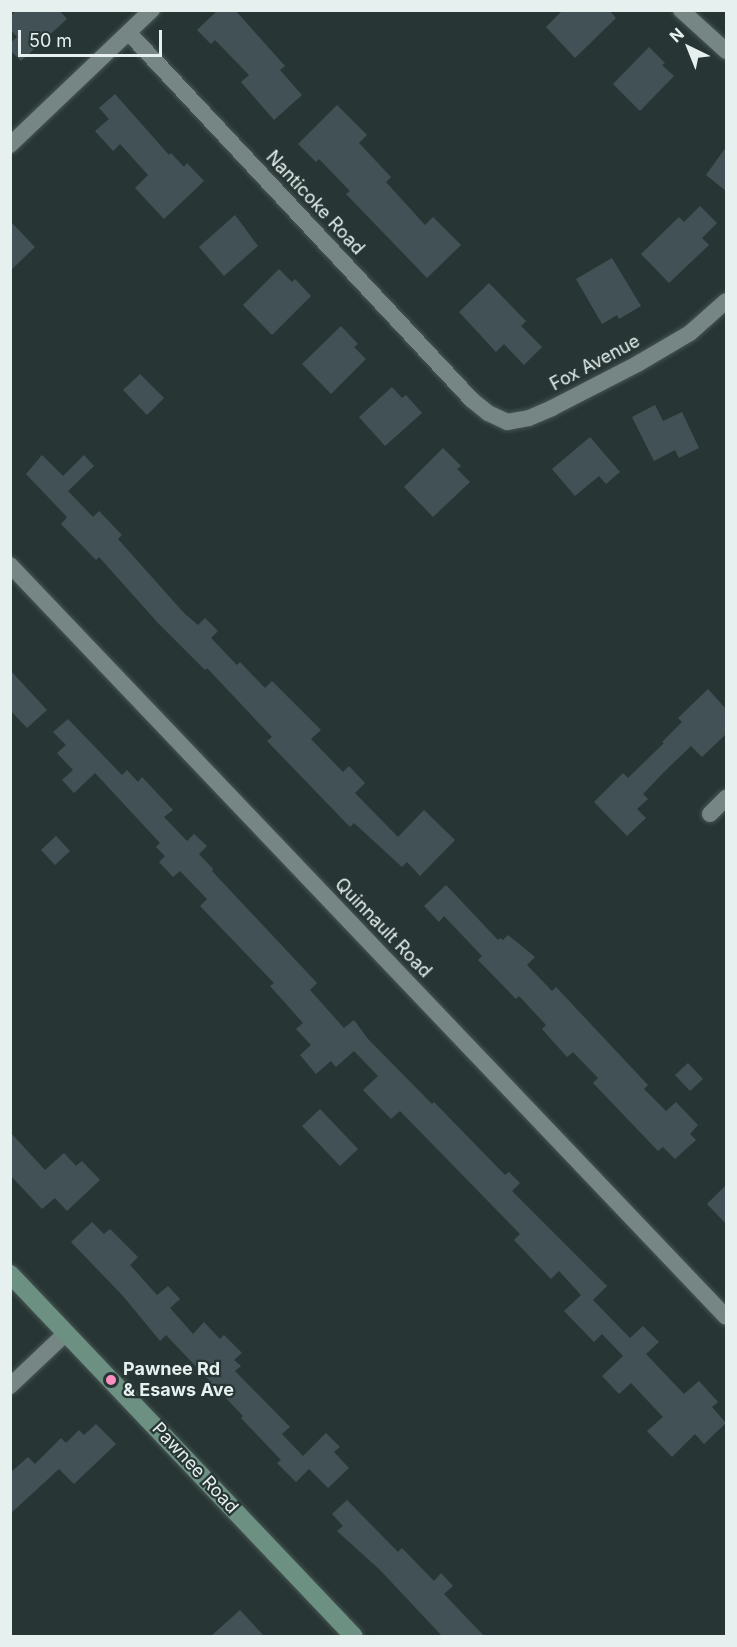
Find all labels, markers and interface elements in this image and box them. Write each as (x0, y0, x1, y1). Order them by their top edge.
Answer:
scale bar (21, 18, 165, 56)
north arrow (659, 18, 719, 78)
text: N (665, 23, 688, 46)
text: 50 m (29, 30, 72, 51)
street label: Nanticoke Road (261, 147, 369, 259)
street label: Fox Avenue (546, 330, 644, 396)
street label: Quinnault Road (330, 874, 436, 982)
place label: Pawnee Rd & Esaws Ave (123, 1359, 234, 1402)
marker: Pawnee Rd & Esaws Ave (104, 1373, 118, 1387)
street label: Pawnee Road (147, 1418, 243, 1518)

